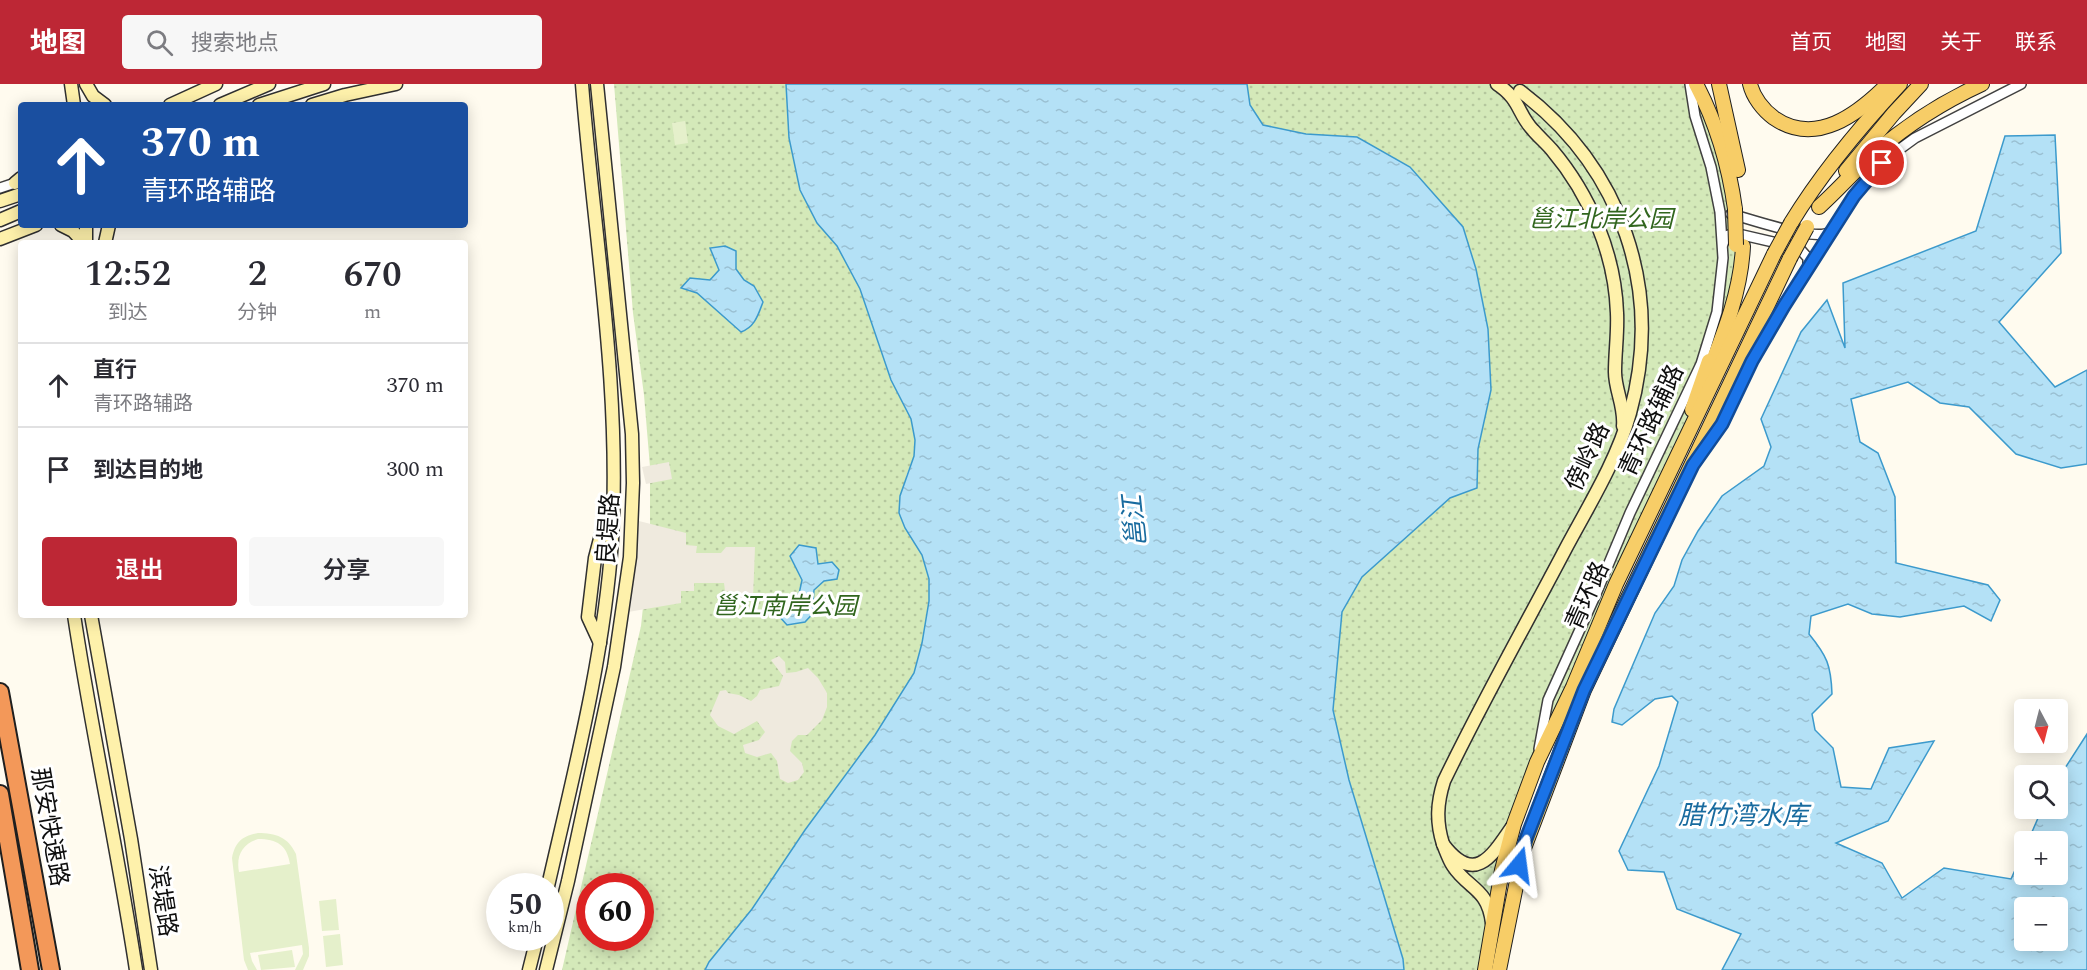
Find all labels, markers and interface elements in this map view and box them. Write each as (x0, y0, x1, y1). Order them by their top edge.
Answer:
search box (122, 15, 542, 69)
text: 地图 (30, 22, 86, 65)
icon: search (143, 26, 176, 59)
text: 搜索地点 (191, 27, 279, 60)
text: 首页 (1790, 27, 1832, 59)
text: 地图 (1865, 27, 1907, 59)
text: 关于 (1940, 27, 1982, 59)
text: 联系 (2015, 27, 2057, 59)
text: 370 m (141, 112, 260, 175)
icon: ahead (42, 126, 120, 204)
pin (1856, 137, 1907, 188)
icon: arrive (1865, 146, 1898, 179)
text: 青环路辅路 (141, 171, 276, 213)
park label: 邕江北岸公园 (1529, 202, 1676, 238)
text: 12:52 (84, 247, 171, 302)
text: 2 (248, 247, 267, 302)
text: 670 (344, 248, 402, 303)
text: m (364, 297, 381, 327)
text: 到达 (108, 298, 148, 328)
text: 分钟 (237, 298, 277, 328)
text: 直行 (93, 354, 137, 387)
street label: 青环路辅路 (1610, 359, 1694, 483)
icon: ahead (42, 369, 75, 402)
text: 370 m (387, 369, 444, 402)
text: 青环路辅路 (93, 389, 193, 419)
street label: 傍岭路 (1556, 417, 1620, 497)
icon: arrive (42, 453, 75, 486)
text: 300 m (387, 453, 444, 486)
text: 到达目的地 (93, 454, 203, 487)
water label: 邕江 (1112, 490, 1158, 549)
street label: 良堤路 (589, 492, 629, 566)
button: 退出 (42, 537, 237, 606)
button: 分享 (249, 537, 444, 606)
street label: 青环路 (1557, 556, 1619, 636)
park label: 邕江南岸公园 (713, 589, 860, 625)
north arrow (2014, 699, 2068, 753)
map controls (2014, 699, 2068, 951)
street label: 那安快速路 (21, 765, 77, 889)
button: search (2014, 765, 2068, 819)
water label: 腊竹湾水库 (1678, 796, 1812, 836)
button: + (2014, 831, 2068, 885)
position arrow (1487, 833, 1551, 897)
street label: 滨堤路 (139, 863, 185, 939)
speed limit sign: 60 (576, 873, 654, 951)
text: 50 (508, 882, 542, 928)
button: − (2014, 897, 2068, 951)
text: km/h (508, 916, 542, 939)

